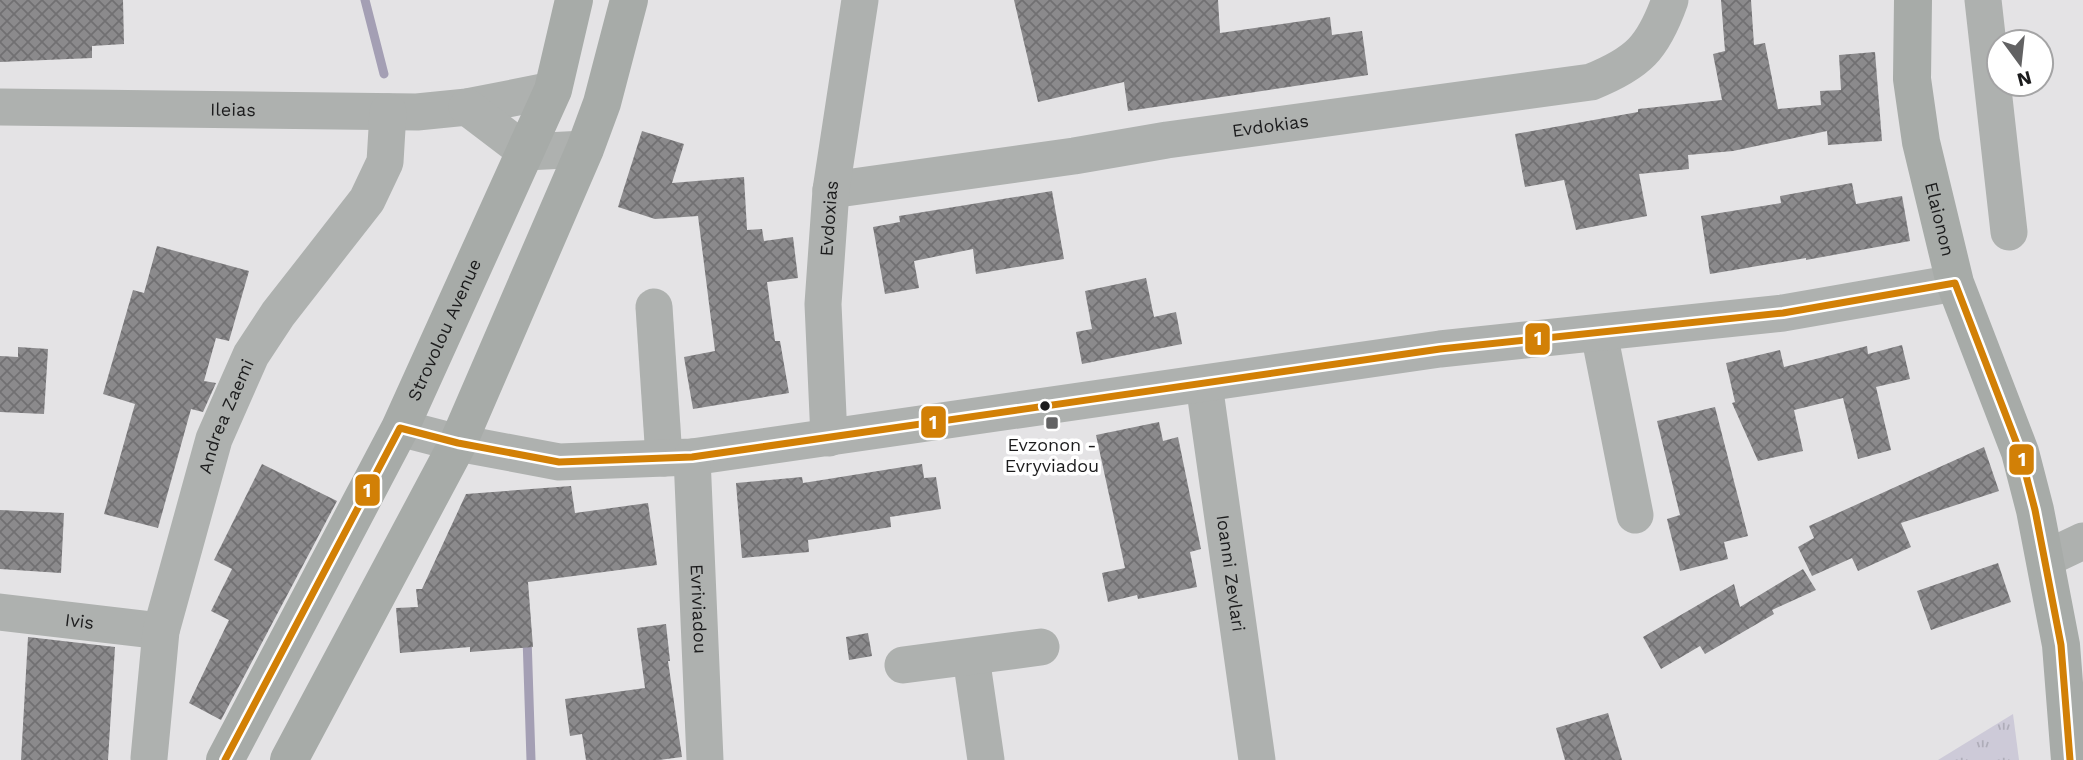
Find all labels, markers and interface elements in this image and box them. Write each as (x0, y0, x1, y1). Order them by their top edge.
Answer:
north arrow (1985, 28, 2055, 98)
text: N (2014, 66, 2034, 92)
street label: Ileias (210, 99, 256, 120)
street label: Evdokias (1231, 110, 1310, 141)
street label: Evdoxias (815, 179, 842, 257)
street label: Elaionon (1921, 180, 1959, 258)
street label: Strovolou Avenue (403, 255, 485, 404)
line badge: 1 (1524, 322, 1551, 356)
text: 1 (1534, 327, 1542, 350)
street label: Andrea Zaemi (194, 356, 258, 476)
unlabelled marker (1038, 399, 1052, 413)
line badge: 1 (920, 405, 947, 439)
text: 1 (929, 411, 937, 434)
marker: Evzonon - Evryviadou (1044, 415, 1060, 431)
place label: Evzonon - Evryviadou (1005, 434, 1099, 476)
line badge: 1 (2008, 443, 2035, 476)
text: 1 (2018, 448, 2026, 471)
line badge: 1 (354, 473, 381, 507)
text: 1 (363, 479, 371, 502)
street label: Ioanni Zevlari (1213, 513, 1250, 633)
street label: Evriviadou (687, 563, 711, 654)
street label: Ivis (64, 609, 95, 633)

